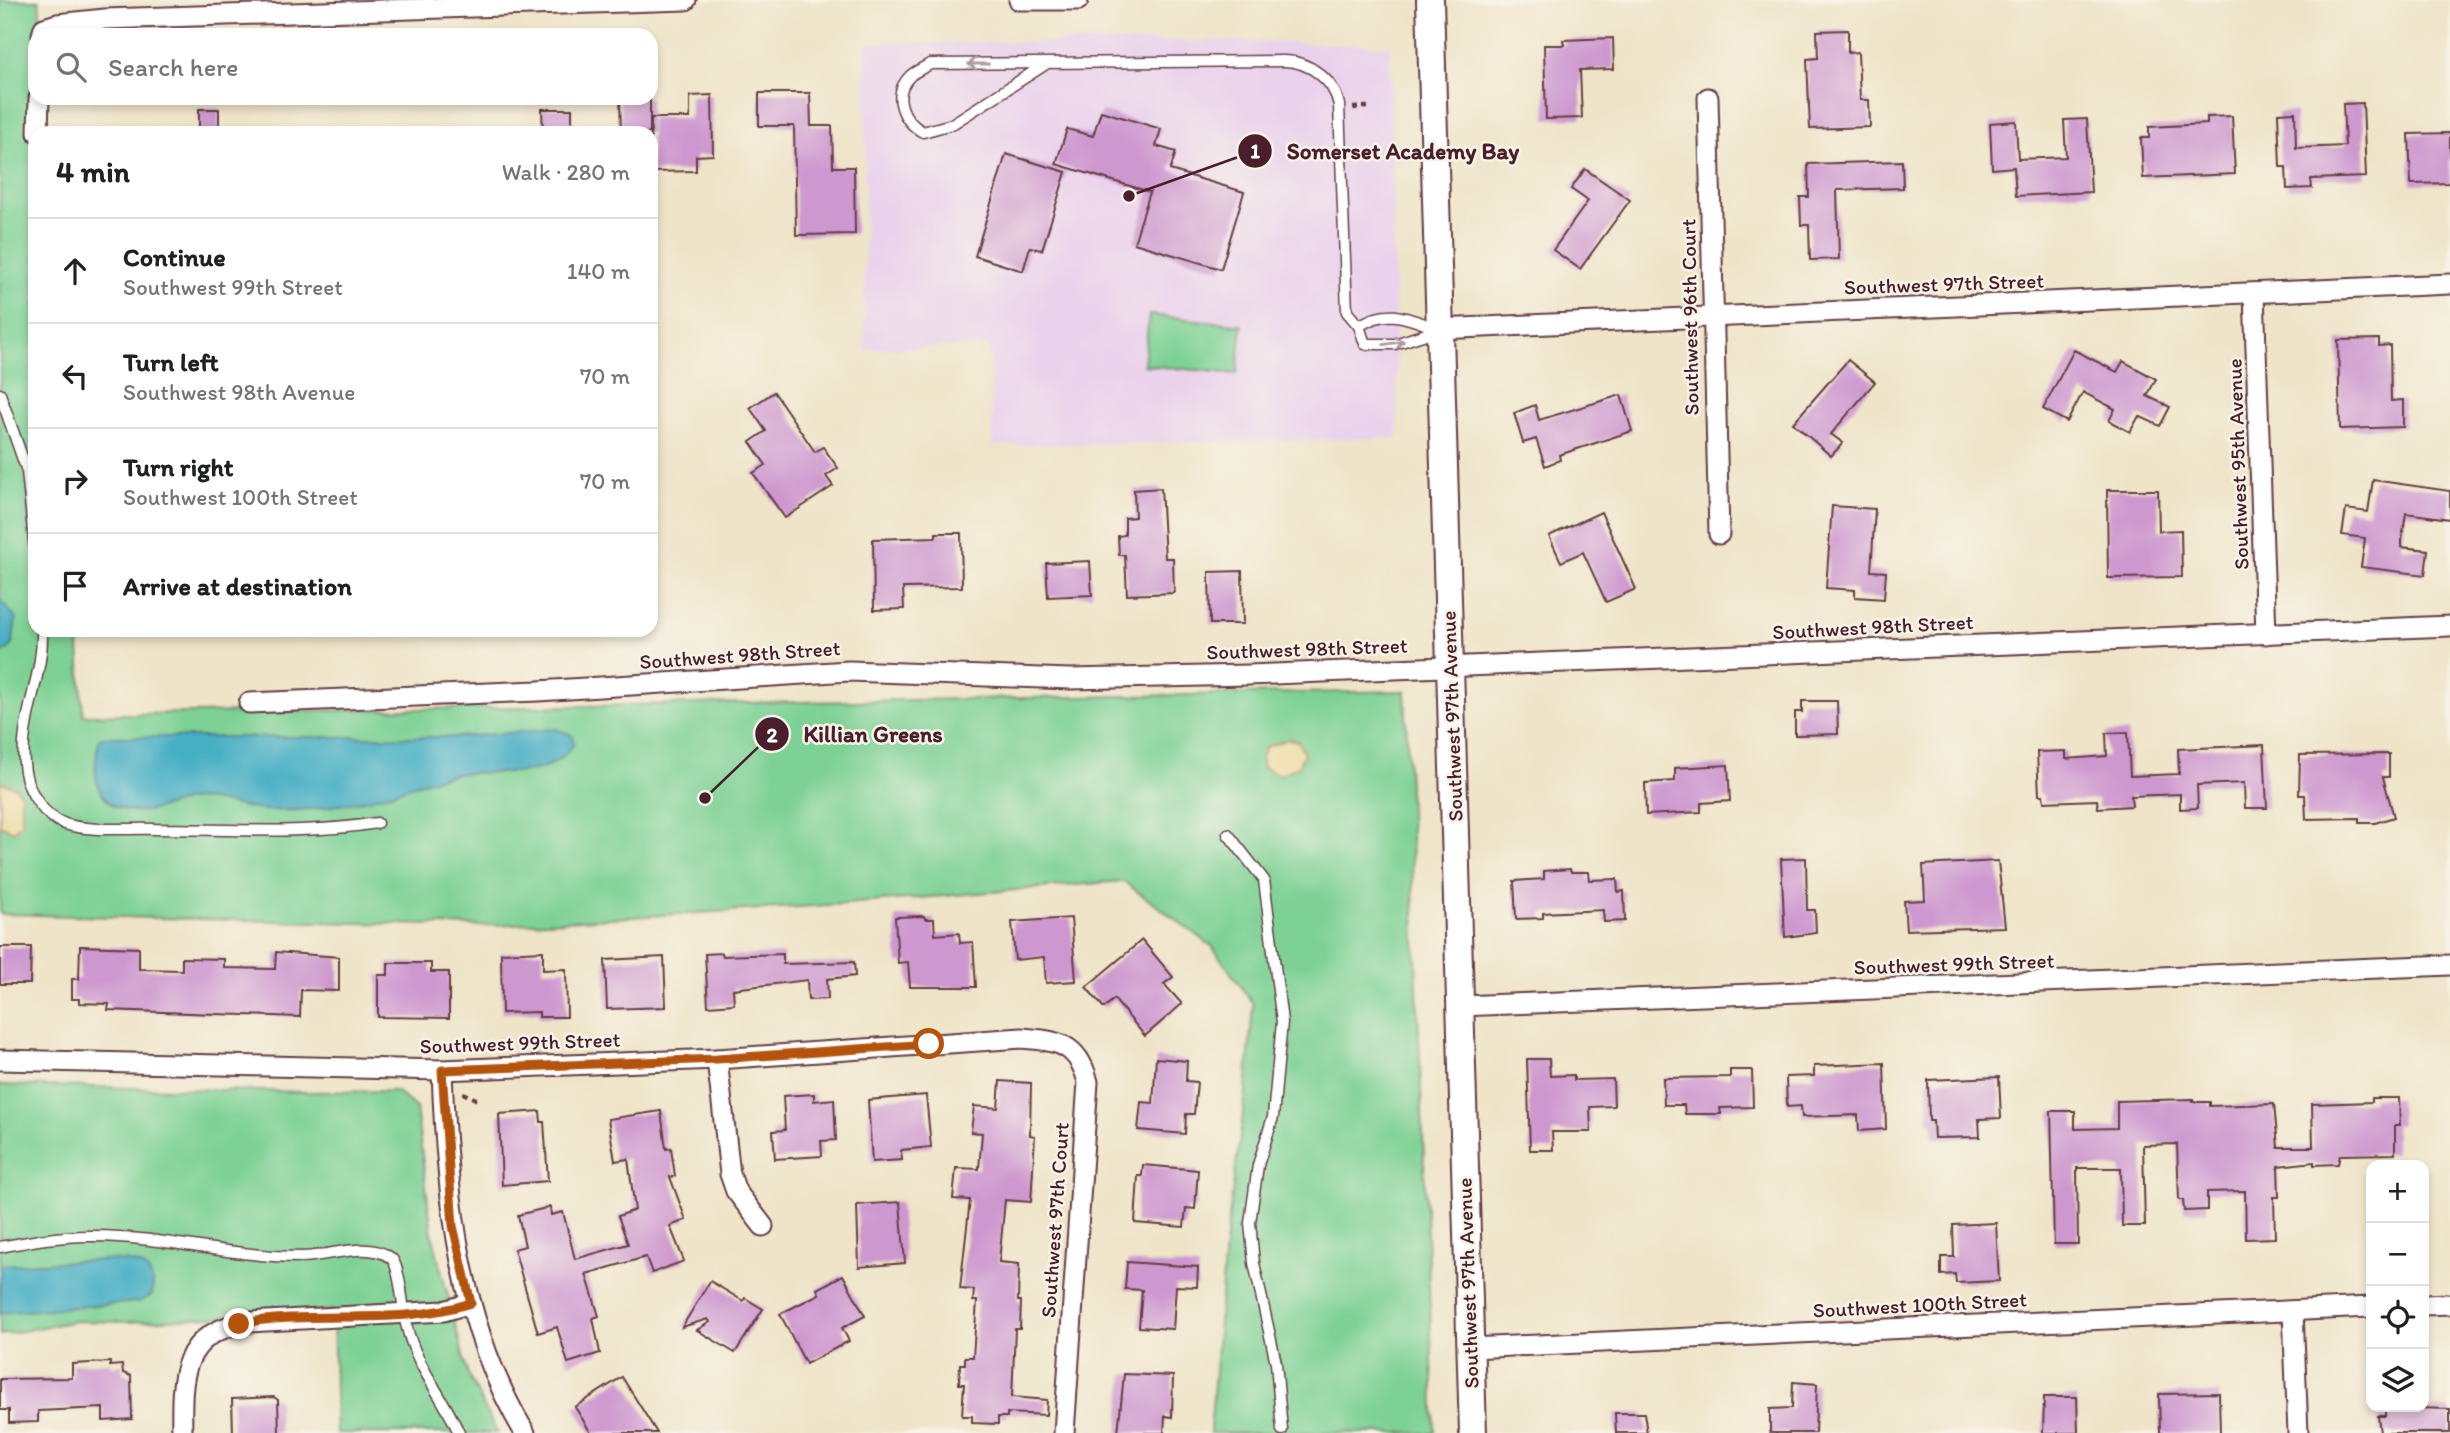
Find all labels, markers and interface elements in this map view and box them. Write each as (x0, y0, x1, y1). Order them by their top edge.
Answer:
search box (28, 28, 658, 105)
icon: search (52, 48, 90, 86)
text: Search here (108, 51, 238, 83)
one-way arrow (966, 57, 989, 71)
callout: Somerset Academy Bay (1238, 129, 1533, 173)
text: Somerset Academy Bay (1287, 137, 1519, 165)
text: 1 (1250, 138, 1260, 163)
text: 4 min (56, 153, 130, 190)
text: Walk · 280 m (502, 158, 630, 186)
street label: Southwest 96th Court (1675, 218, 1704, 415)
text: Continue (123, 241, 226, 273)
icon: ahead (56, 252, 94, 290)
text: 140 m (567, 257, 630, 285)
street label: Southwest 97th Street (1844, 268, 2045, 299)
text: Southwest 99th Street (123, 273, 343, 301)
one-way arrow (1382, 336, 1405, 349)
text: Turn left (123, 346, 219, 378)
icon: left (56, 357, 94, 395)
street label: Southwest 95th Avenue (2221, 358, 2254, 570)
text: 70 m (580, 362, 630, 390)
text: Southwest 98th Avenue (123, 378, 355, 406)
text: Turn right (123, 451, 234, 483)
icon: right (56, 462, 94, 500)
text: 70 m (580, 467, 630, 495)
text: Southwest 100th Street (123, 483, 358, 511)
icon: arrive (56, 567, 94, 605)
text: Arrive at destination (123, 570, 352, 602)
street label: Southwest 98th Street (1772, 609, 1974, 644)
street label: Southwest 97th Avenue (1435, 610, 1468, 822)
street label: Southwest 98th Street (1206, 632, 1408, 665)
street label: Southwest 98th Street (639, 635, 841, 674)
callout: Killian Greens (754, 712, 957, 756)
text: Killian Greens (803, 720, 943, 748)
text: 2 (766, 722, 778, 747)
street label: Southwest 99th Street (1853, 948, 2055, 979)
street label: Southwest 99th Street (419, 1027, 621, 1058)
route start (913, 1028, 944, 1059)
street label: Southwest 97th Court (1035, 1121, 1074, 1319)
map controls (2366, 1160, 2429, 1412)
button: + (2366, 1160, 2429, 1223)
street label: Southwest 97th Avenue (1451, 1177, 1484, 1389)
button: − (2366, 1223, 2429, 1286)
street label: Southwest 100th Street (1812, 1286, 2028, 1323)
button: locate (2366, 1286, 2429, 1349)
route end (223, 1308, 254, 1339)
button: layers (2366, 1349, 2429, 1412)

